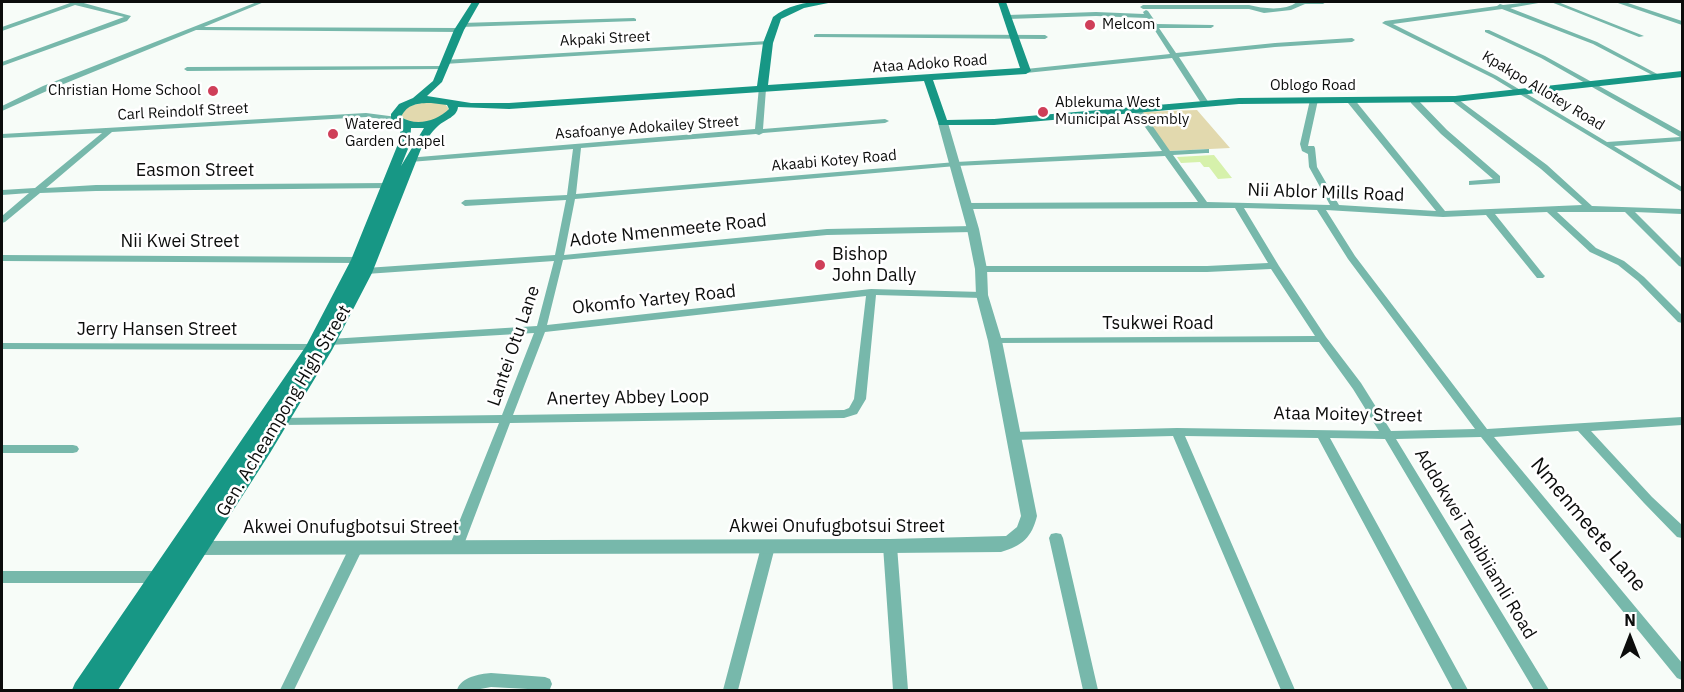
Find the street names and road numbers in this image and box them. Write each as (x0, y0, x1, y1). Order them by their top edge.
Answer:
street label: Akpaki Street (559, 28, 651, 50)
street label: Kpakpo Allotey Road (1479, 47, 1607, 135)
street label: Ataa Adoko Road (872, 51, 988, 77)
street label: Oblogo Road (1270, 77, 1356, 95)
street label: Carl Reindolf Street (117, 100, 249, 124)
street label: Asafoanye Adokailey Street (554, 113, 740, 143)
street label: Akaabi Kotey Road (771, 147, 897, 175)
street label: Easmon Street (136, 160, 254, 182)
street label: Nii Ablor Mills Road (1247, 179, 1405, 207)
street label: Adote Nmenmeete Road (568, 210, 768, 252)
street label: Nii Kwei Street (121, 231, 239, 253)
street label: Okomfo Yartey Road (571, 281, 737, 319)
street label: Lantei Otu Lane (483, 283, 545, 409)
street label: Gen. Acheampong High Street (212, 301, 356, 521)
street label: Tsukwei Road (1102, 313, 1214, 335)
street label: Jerry Hansen Street (77, 319, 237, 341)
street label: Anertey Abbey Loop (547, 386, 709, 410)
street label: Ataa Moitey Street (1273, 403, 1423, 427)
street label: Addokwei Tebibiiamli Road (1410, 445, 1540, 643)
street label: Nmenmeete Lane (1525, 453, 1651, 597)
street label: Akwei Onufugbotsui Street (729, 516, 945, 538)
street label: Akwei Onufugbotsui Street (243, 517, 459, 539)

